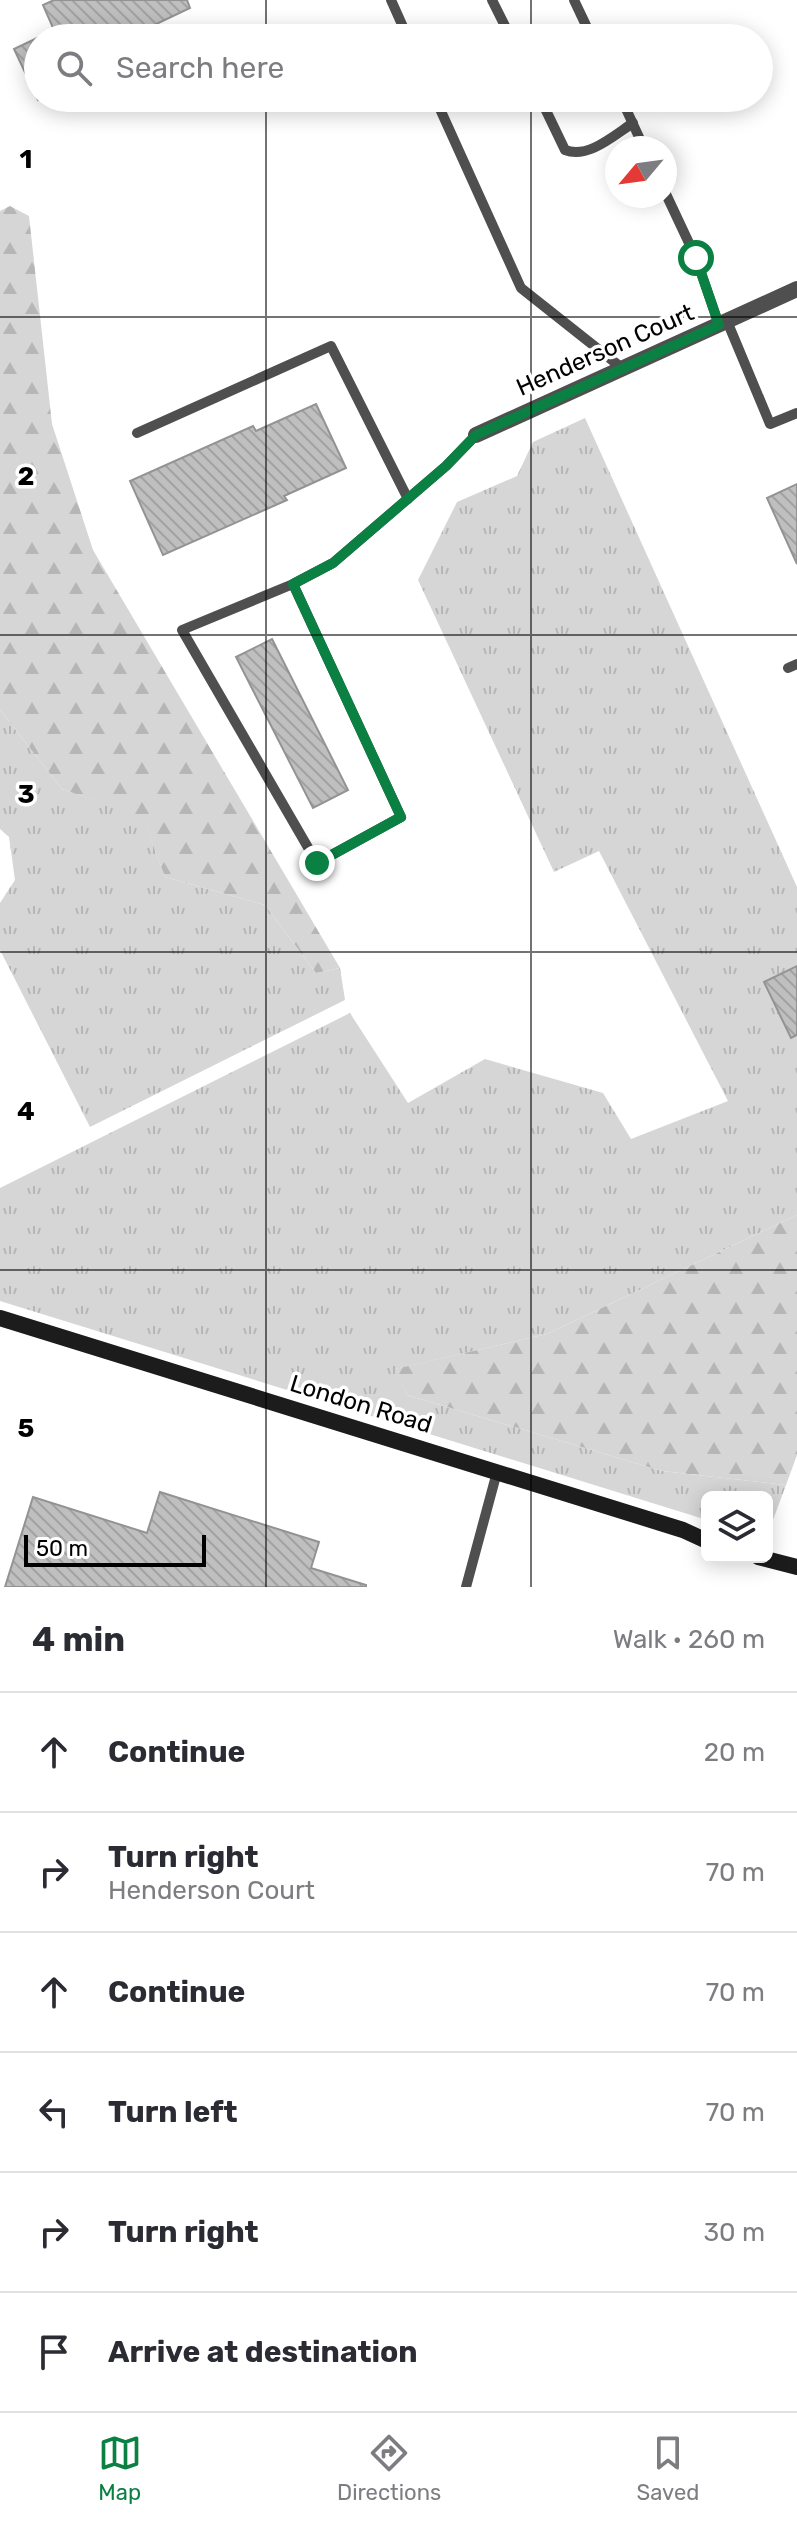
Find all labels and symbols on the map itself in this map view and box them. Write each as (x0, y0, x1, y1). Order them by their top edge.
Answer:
north arrow (605, 136, 677, 208)
text: 1 (20, 144, 32, 175)
route start (678, 240, 714, 276)
street label: Henderson Court (512, 298, 698, 402)
text: 2 (18, 461, 34, 492)
text: 3 (17, 779, 35, 810)
route end (299, 845, 335, 881)
text: 4 (17, 1096, 35, 1127)
street label: London Road (287, 1369, 435, 1439)
text: 5 (18, 1413, 34, 1444)
scale bar (24, 1531, 206, 1567)

